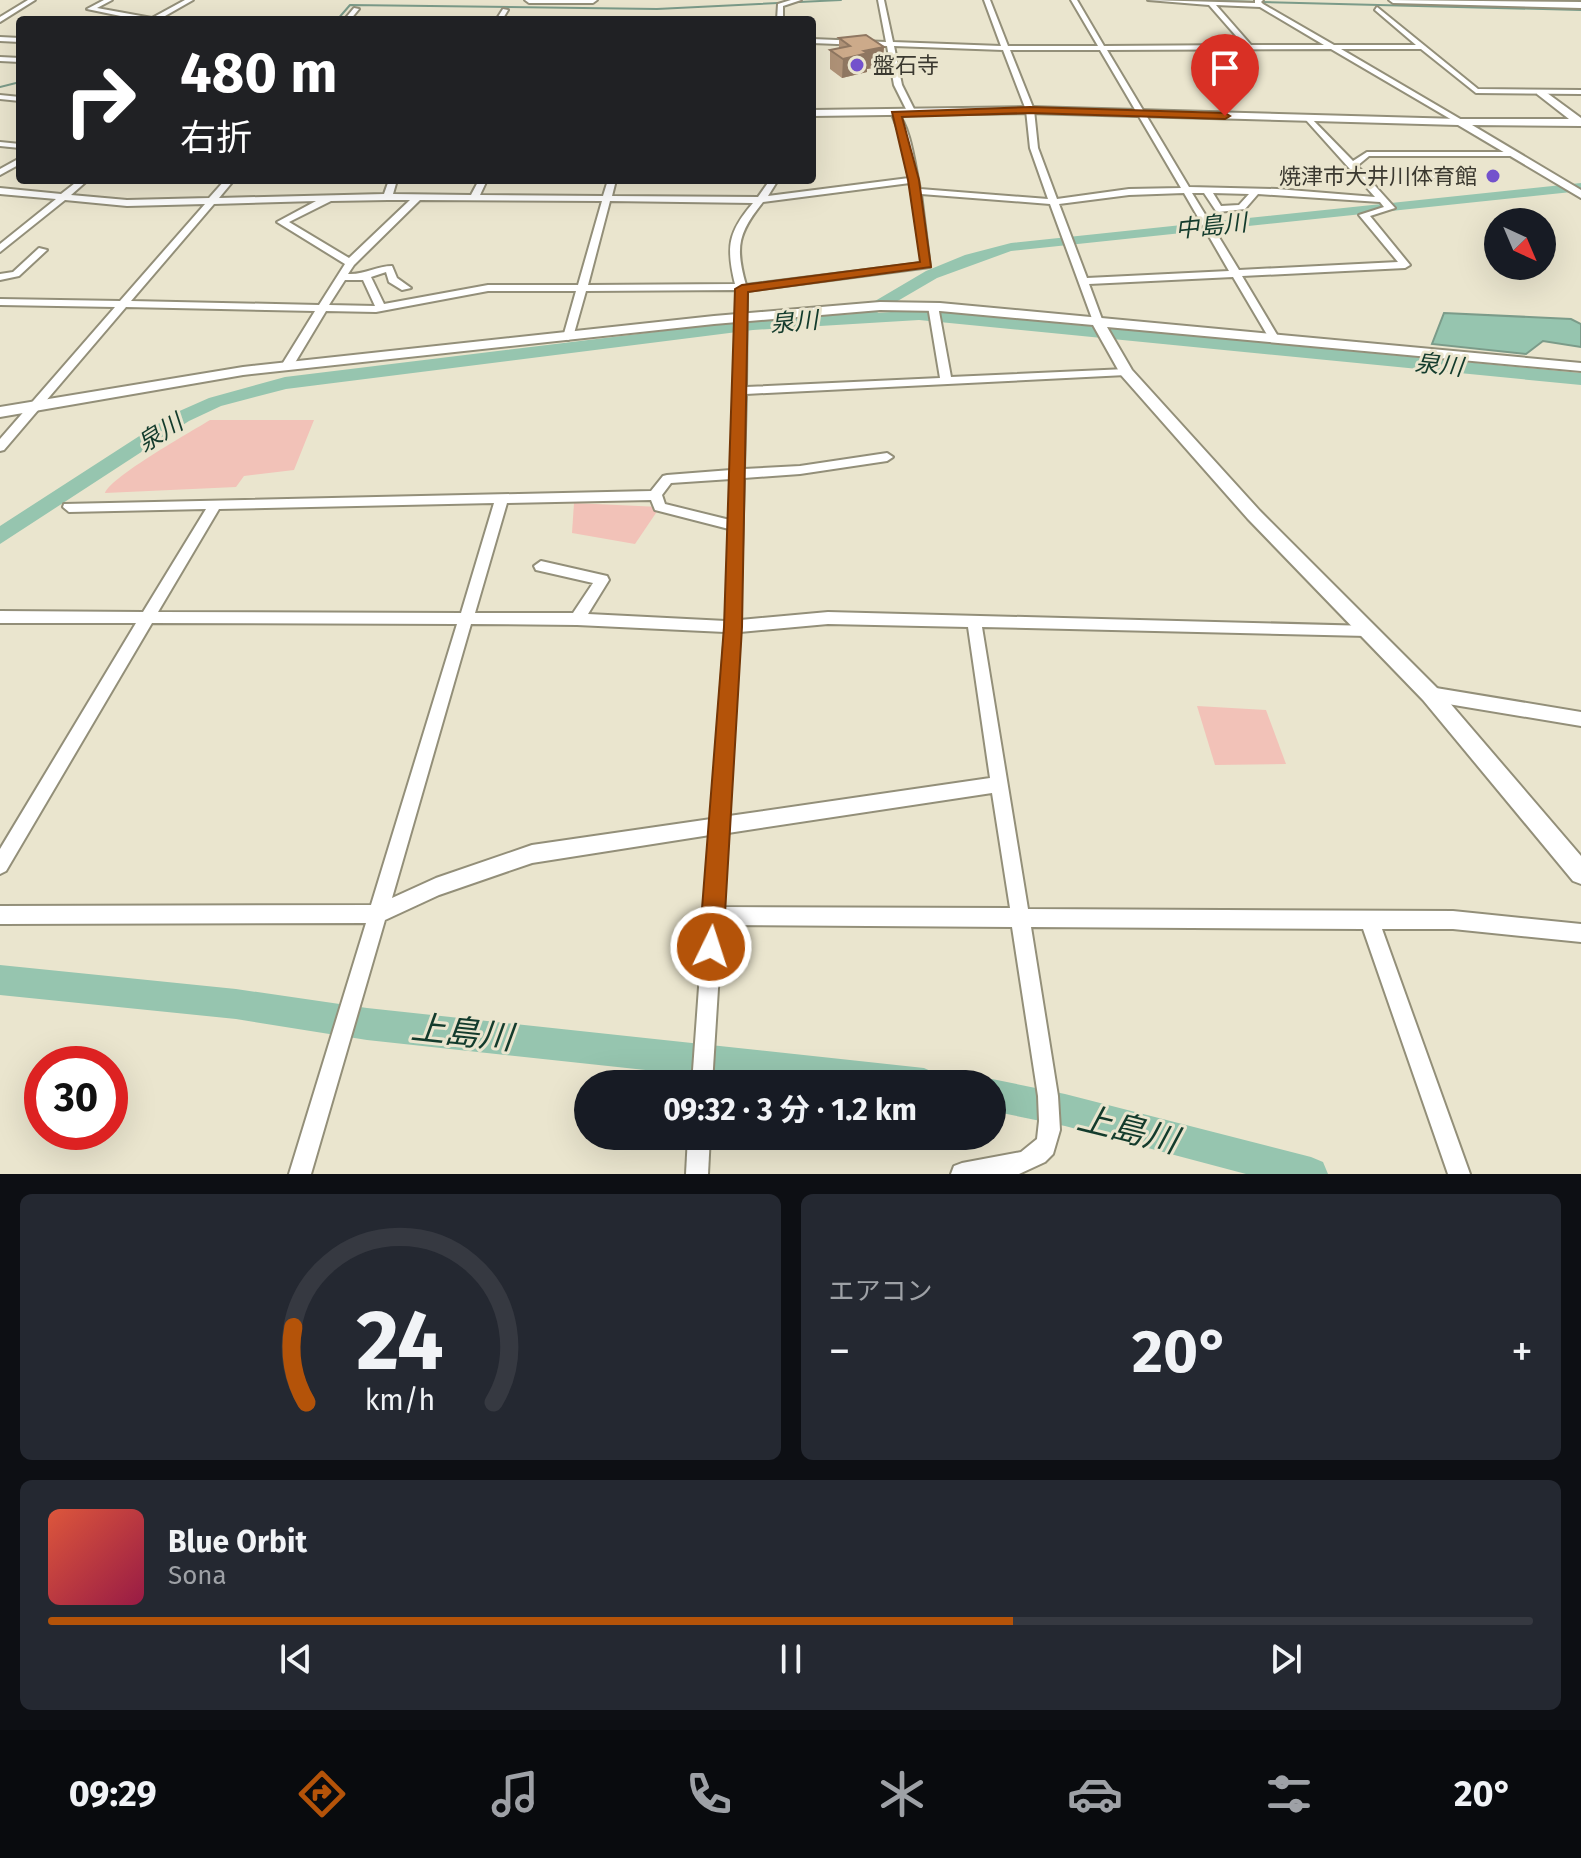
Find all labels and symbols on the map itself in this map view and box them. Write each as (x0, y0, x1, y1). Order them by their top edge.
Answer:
pin (1191, 34, 1259, 116)
place label: 盤石寺 (873, 52, 939, 79)
marker: 盤石寺 (848, 56, 866, 74)
place label: 焼津市大井川体育館 (1279, 163, 1477, 190)
marker: 焼津市大井川体育館 (1484, 167, 1502, 185)
water label: 中島川 (1174, 208, 1251, 244)
north arrow (1484, 208, 1556, 280)
water label: 泉川 (769, 306, 822, 338)
water label: 泉川 (1414, 349, 1467, 382)
water label: 泉川 (132, 407, 190, 458)
position arrow (669, 905, 753, 989)
water label: 上島川 (409, 1007, 518, 1059)
speed limit sign: 30 (24, 1046, 128, 1150)
water label: 上島川 (1073, 1097, 1185, 1162)

